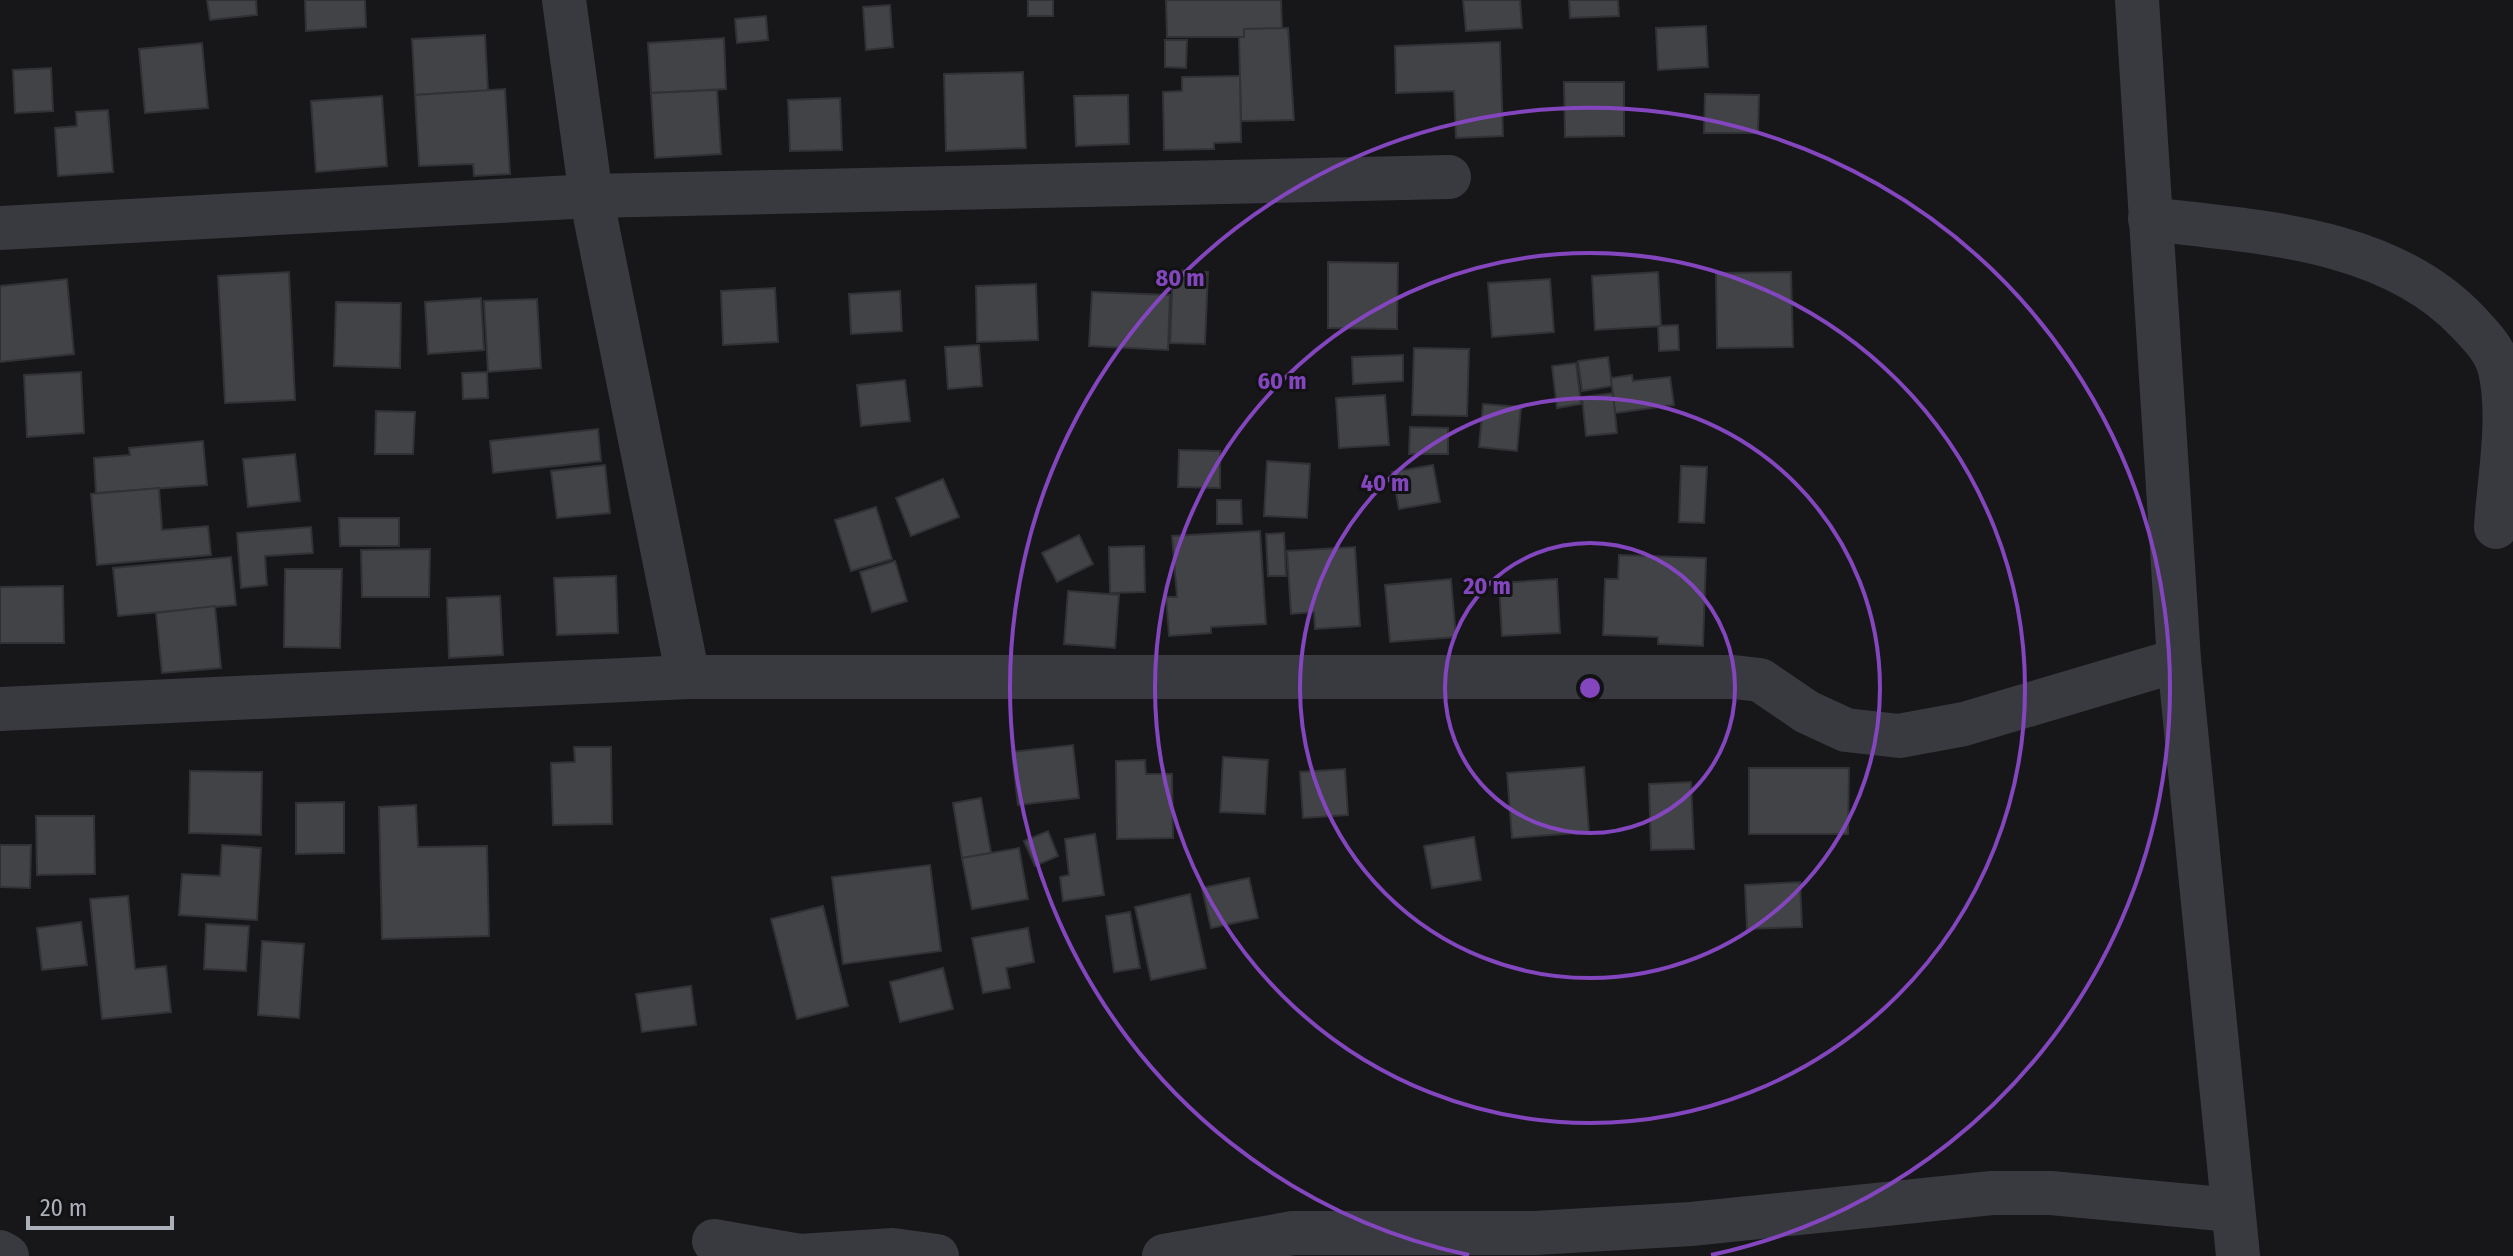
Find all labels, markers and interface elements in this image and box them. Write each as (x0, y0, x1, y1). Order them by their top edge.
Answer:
text: 80 m (1155, 264, 1205, 292)
text: 60 m (1258, 367, 1306, 395)
text: 40 m (1361, 469, 1409, 497)
text: 20 m (1462, 572, 1511, 600)
centre of rings (1576, 674, 1604, 702)
scale bar (28, 1180, 172, 1230)
text: 20 m (40, 1194, 87, 1222)

